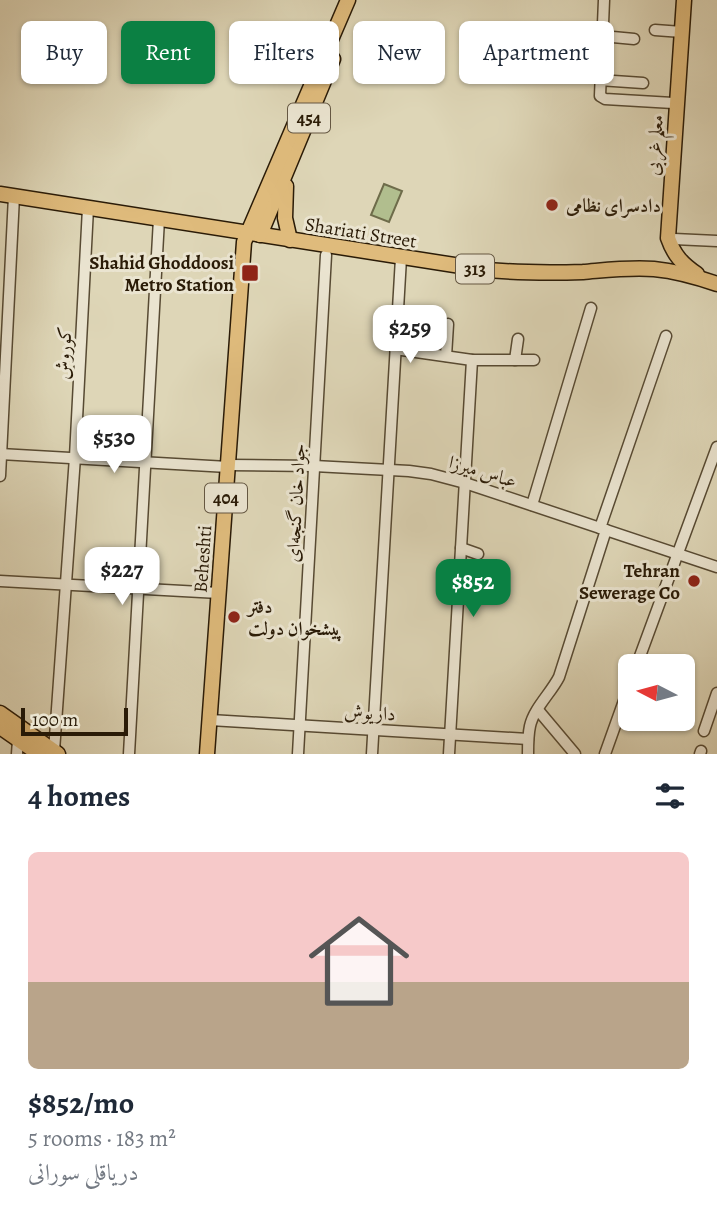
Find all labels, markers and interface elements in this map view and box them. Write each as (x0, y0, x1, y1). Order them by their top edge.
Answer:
chip: Buy (21, 21, 107, 84)
chip: Rent (121, 21, 215, 84)
chip: Filters (229, 21, 339, 84)
chip: New (353, 21, 445, 84)
chip: Apartment (459, 21, 614, 84)
road number: 454 (288, 104, 330, 132)
street label: معلم غربی (640, 114, 676, 177)
place label: دادسرای نظامی (565, 193, 661, 219)
marker: دادسرای نظامی (544, 197, 560, 213)
street label: Shariati Street (303, 211, 418, 255)
place label: Shahid Ghoddoosi Metro Station (89, 250, 234, 298)
road number: 313 (456, 255, 494, 284)
marker: Shahid Ghoddoosi Metro Station (240, 263, 260, 283)
pin: $259 (369, 306, 451, 365)
text: $259 (389, 312, 431, 343)
street label: کوروش (50, 326, 78, 380)
pin: $530 (73, 416, 155, 475)
text: $530 (93, 422, 135, 453)
street label: جواد خان گنجه‌ای (280, 443, 312, 563)
street label: عباس میرزا (445, 449, 520, 495)
road number: 404 (205, 484, 247, 512)
street label: Beheshti (188, 524, 218, 594)
pin: $227 (81, 548, 163, 607)
text: $227 (101, 554, 143, 585)
place label: Tehran Sewerage Co (579, 558, 680, 606)
pin: $852 (432, 560, 514, 619)
text: $852 (452, 566, 494, 597)
marker: Tehran Sewerage Co (686, 573, 702, 589)
place label: دفتر پیشخوان دولت (246, 594, 342, 642)
marker: دفتر پیشخوان دولت (226, 609, 242, 625)
north arrow (618, 654, 695, 732)
map controls (618, 654, 695, 731)
street label: داریوش (344, 699, 396, 727)
scale bar (21, 705, 128, 737)
text: 100 m (32, 707, 78, 733)
text: 4 homes (28, 776, 130, 816)
icon: filters (651, 777, 689, 815)
icon: home (296, 898, 422, 1024)
text: $852/mo (28, 1083, 134, 1123)
text: 5 rooms · 183 m² (28, 1123, 176, 1154)
text: دریاقلی سورانی (28, 1157, 139, 1188)

